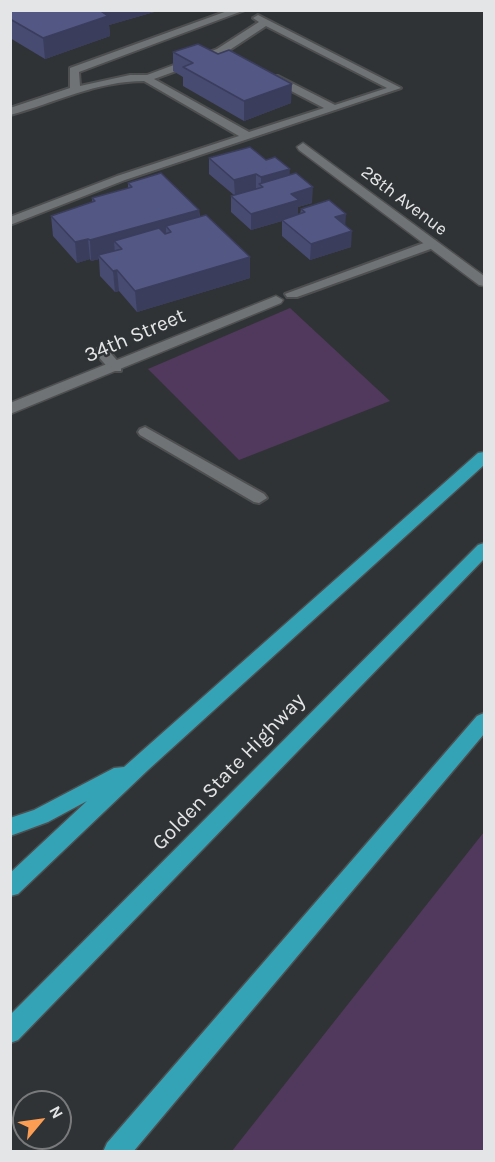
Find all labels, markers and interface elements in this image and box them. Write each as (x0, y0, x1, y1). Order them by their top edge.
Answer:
street label: 28th Avenue (357, 161, 451, 241)
street label: 34th Street (81, 303, 189, 369)
street label: Golden State Highway (147, 688, 311, 856)
north arrow (12, 1090, 72, 1150)
text: N (45, 1102, 68, 1122)

